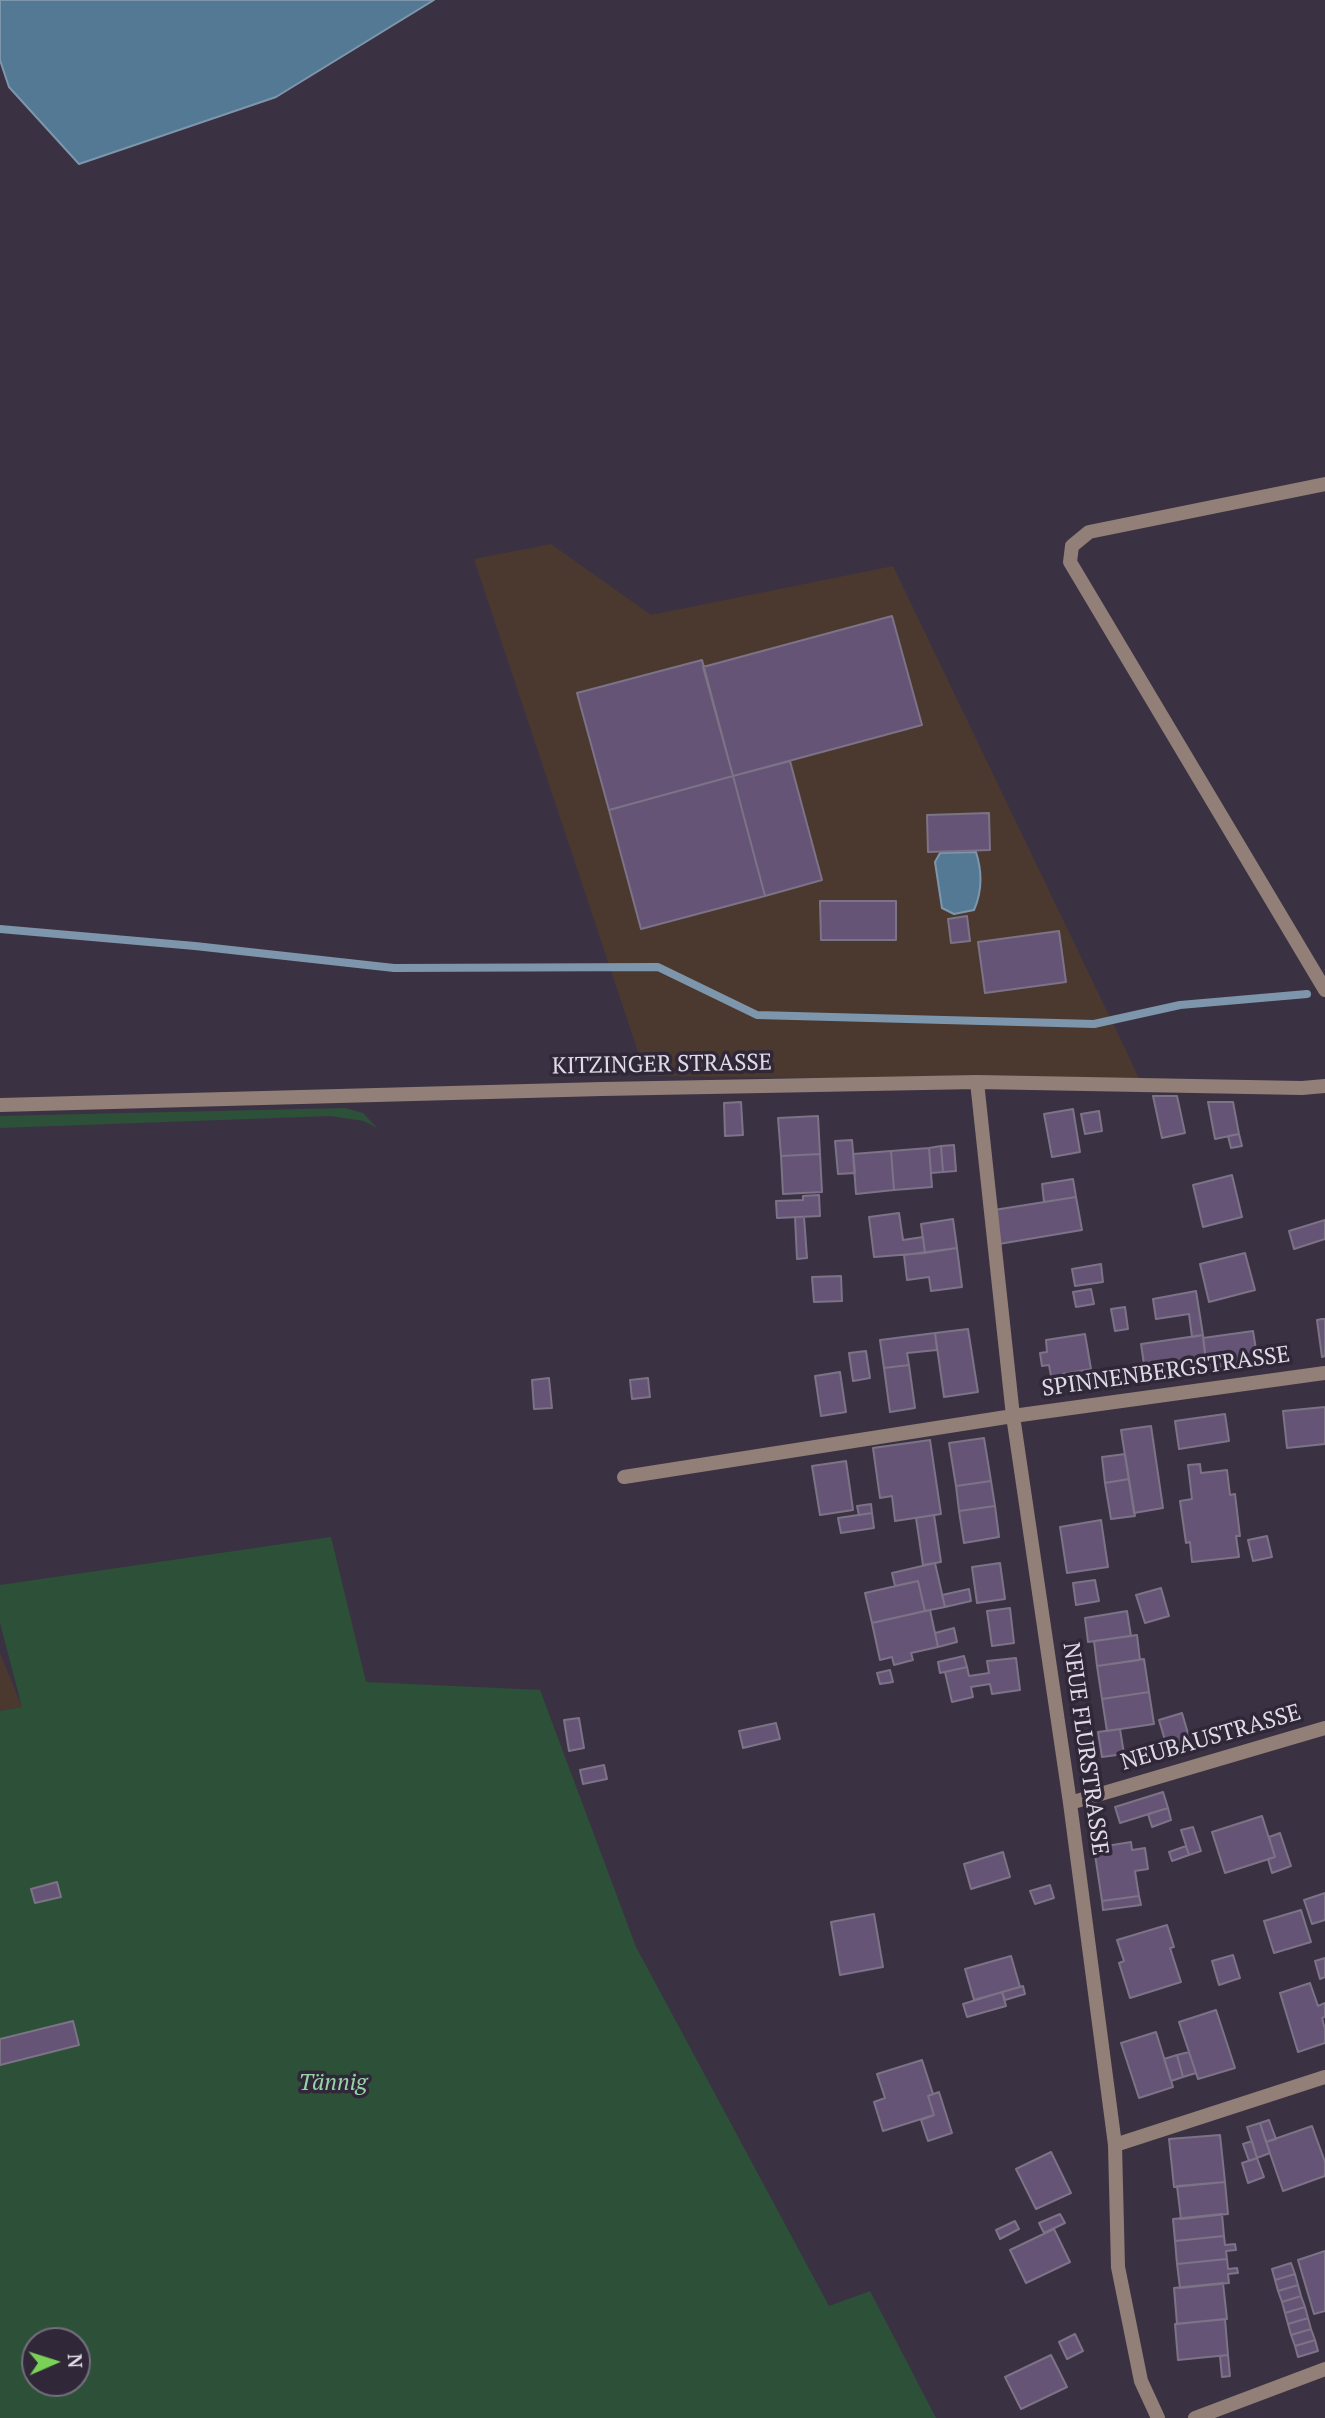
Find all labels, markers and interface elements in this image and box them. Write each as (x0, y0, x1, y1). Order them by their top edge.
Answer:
street label: KITZINGER STRASSE (552, 1049, 772, 1081)
street label: SPINNENBERGSTRASSE (1040, 1341, 1292, 1403)
street label: NEUE FLURSTRASSE (1056, 1641, 1114, 1857)
street label: NEUBAUSTRASSE (1118, 1699, 1304, 1777)
park label: Tännig (299, 2069, 367, 2097)
north arrow (21, 2327, 91, 2397)
text: N (63, 2353, 88, 2369)

